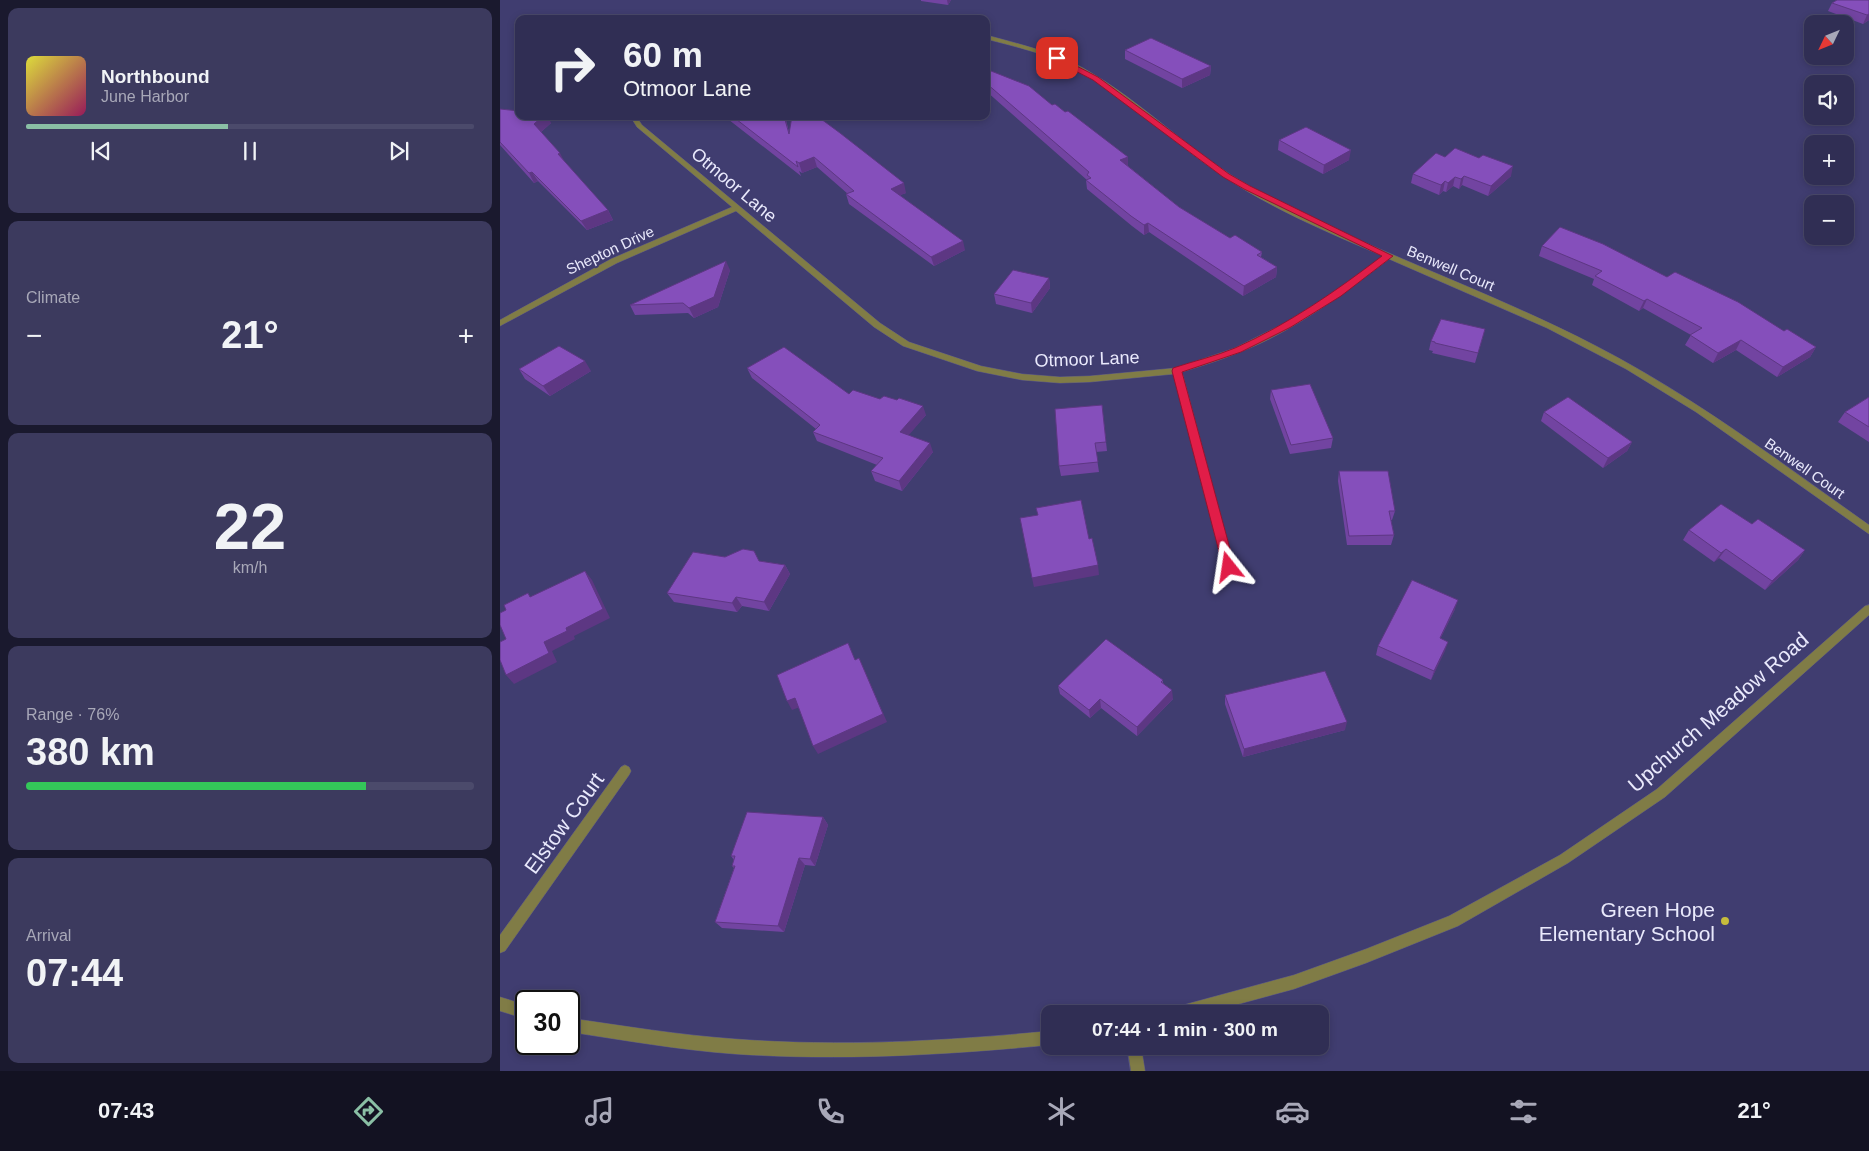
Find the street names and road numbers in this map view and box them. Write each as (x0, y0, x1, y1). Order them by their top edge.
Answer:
street label: Otmoor Lane (687, 144, 781, 226)
street label: Shepton Drive (563, 222, 657, 278)
street label: Benwell Court (1405, 242, 1498, 294)
street label: Otmoor Lane (1034, 347, 1140, 371)
street label: Benwell Court (1762, 434, 1849, 502)
street label: Upchurch Meadow Road (1623, 628, 1813, 796)
street label: Elstow Court (520, 768, 608, 878)

